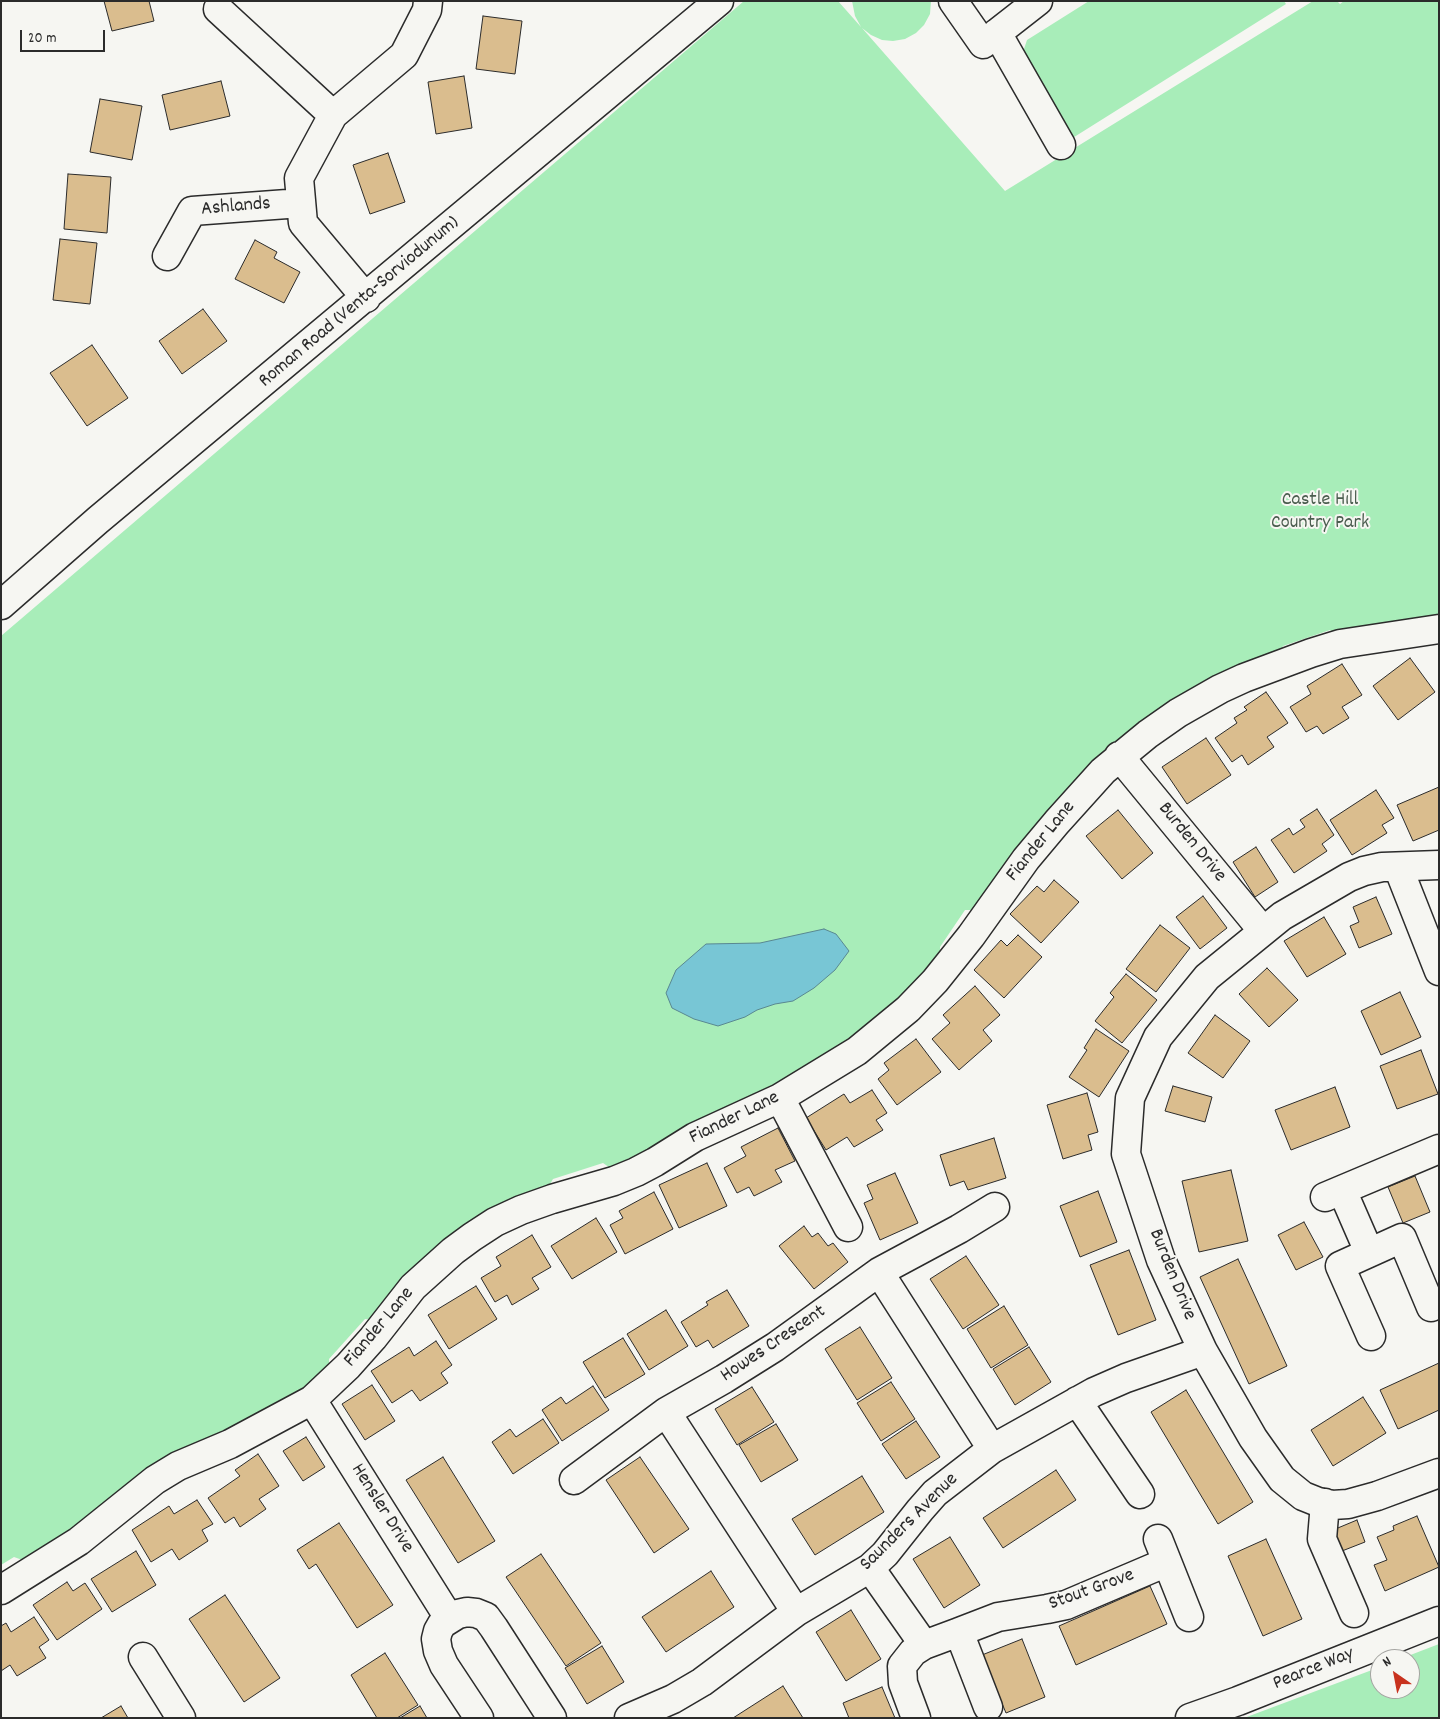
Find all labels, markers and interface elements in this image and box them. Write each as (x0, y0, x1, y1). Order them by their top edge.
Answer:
scale bar (22, 20, 108, 52)
text: 20 m (28, 28, 56, 50)
street label: Ashlands (200, 193, 272, 223)
street label: Roman Road (Venta-Sorviodunum) (255, 212, 465, 394)
park label: Castle Hill Country Park (1271, 489, 1369, 536)
street label: Fiander Lane (1002, 797, 1082, 887)
street label: Burden Drive (1151, 798, 1231, 888)
street label: Fiander Lane (686, 1087, 784, 1151)
street label: Burden Drive (1142, 1226, 1200, 1324)
street label: Fiander Lane (340, 1283, 420, 1373)
street label: Howes Crescent (717, 1301, 831, 1389)
street label: Hensler Drive (344, 1460, 418, 1558)
street label: Saunders Avenue (856, 1469, 964, 1577)
street label: Stout Grove (1046, 1564, 1138, 1618)
street label: Pearce Way (1270, 1643, 1358, 1697)
north arrow (1370, 1649, 1420, 1699)
text: N (1379, 1652, 1396, 1673)

